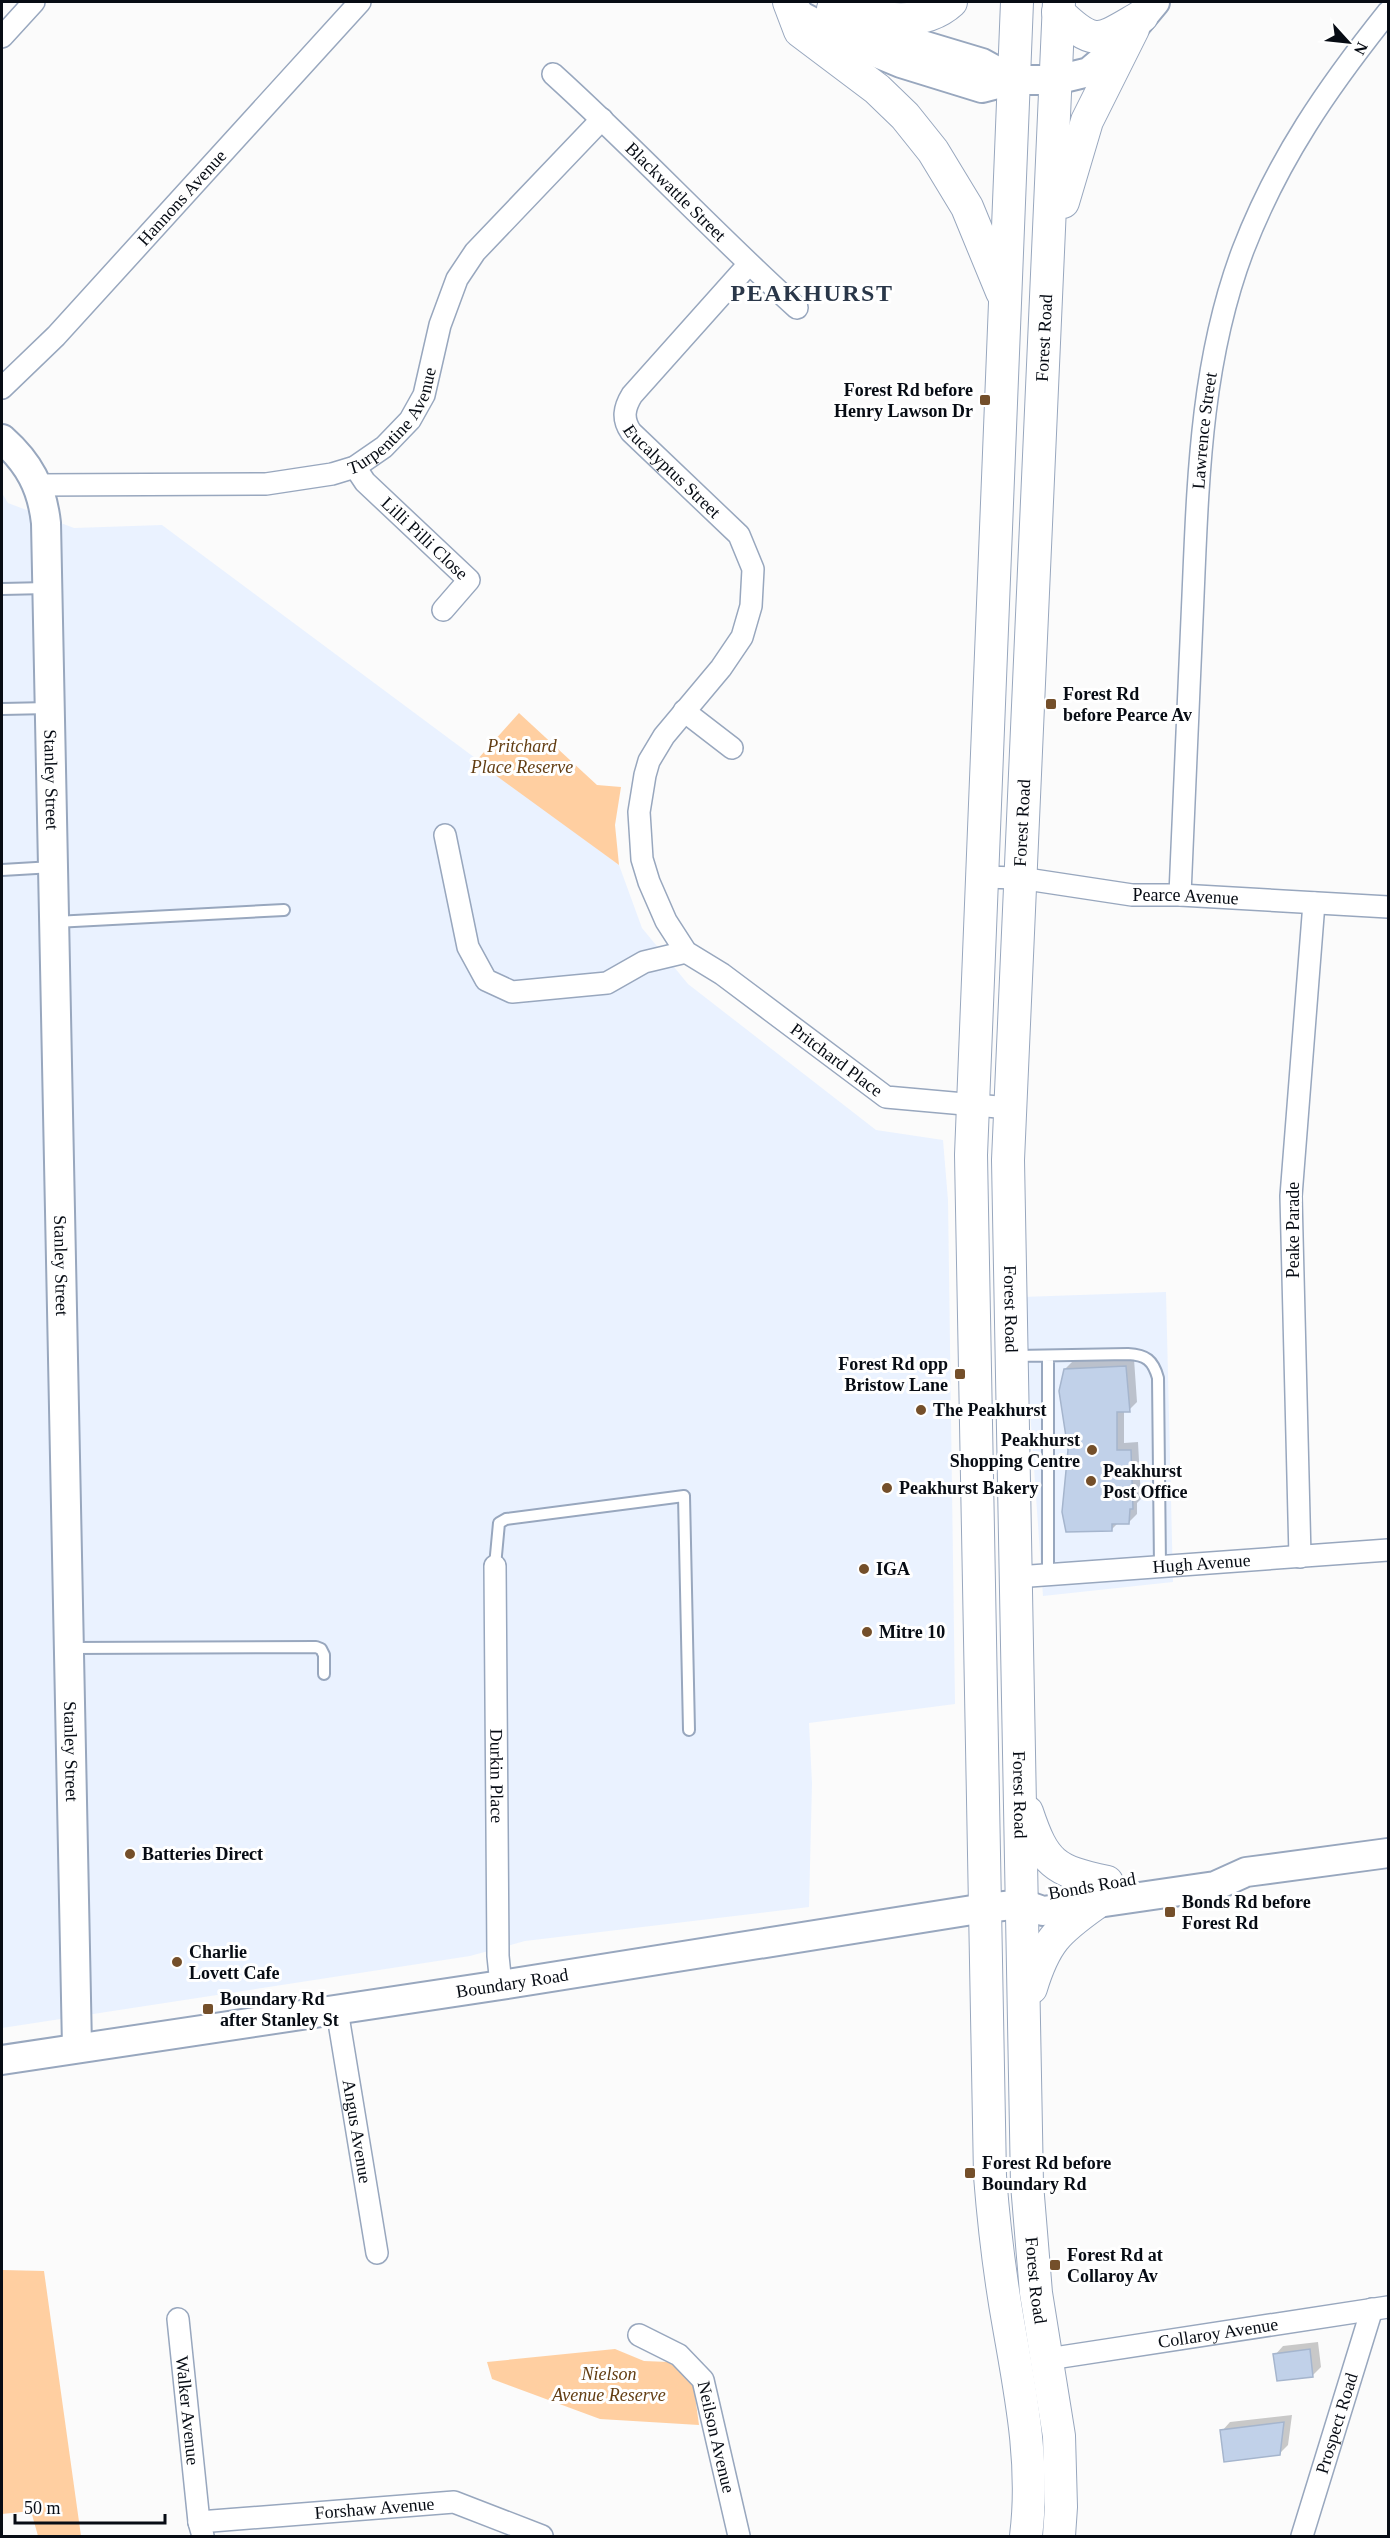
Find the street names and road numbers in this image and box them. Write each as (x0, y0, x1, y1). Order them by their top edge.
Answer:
street label: Blackwattle Street (621, 138, 730, 245)
street label: Hannons Avenue (133, 146, 230, 250)
street label: Forest Road (1032, 294, 1056, 382)
street label: Turpentine Avenue (345, 365, 440, 479)
street label: Lawrence Street (1188, 371, 1221, 490)
street label: Eucalyptus Street (619, 421, 725, 522)
street label: Lilli Pilli Close (377, 493, 472, 584)
street label: Stanley Street (40, 729, 62, 830)
street label: Forest Road (1010, 779, 1034, 867)
street label: Pearce Avenue (1133, 885, 1239, 908)
street label: Pritchard Place (787, 1019, 886, 1101)
street label: Peake Parade (1283, 1182, 1303, 1278)
street label: Stanley Street (50, 1215, 72, 1316)
street label: Forest Road (1000, 1265, 1022, 1353)
street label: Hugh Avenue (1152, 1550, 1251, 1577)
street label: Stanley Street (60, 1701, 82, 1802)
street label: Durkin Place (486, 1729, 507, 1823)
street label: Forest Road (1009, 1751, 1031, 1839)
street label: Bonds Road (1047, 1868, 1137, 1904)
street label: Boundary Road (455, 1964, 570, 2002)
street label: Angus Avenue (339, 2078, 375, 2185)
street label: Forest Road (1021, 2236, 1051, 2325)
street label: Collaroy Avenue (1157, 2314, 1279, 2352)
street label: Walker Avenue (172, 2355, 203, 2466)
street label: Prospect Road (1312, 2370, 1362, 2476)
street label: Neilson Avenue (694, 2379, 739, 2495)
street label: Forshaw Avenue (314, 2494, 435, 2523)

